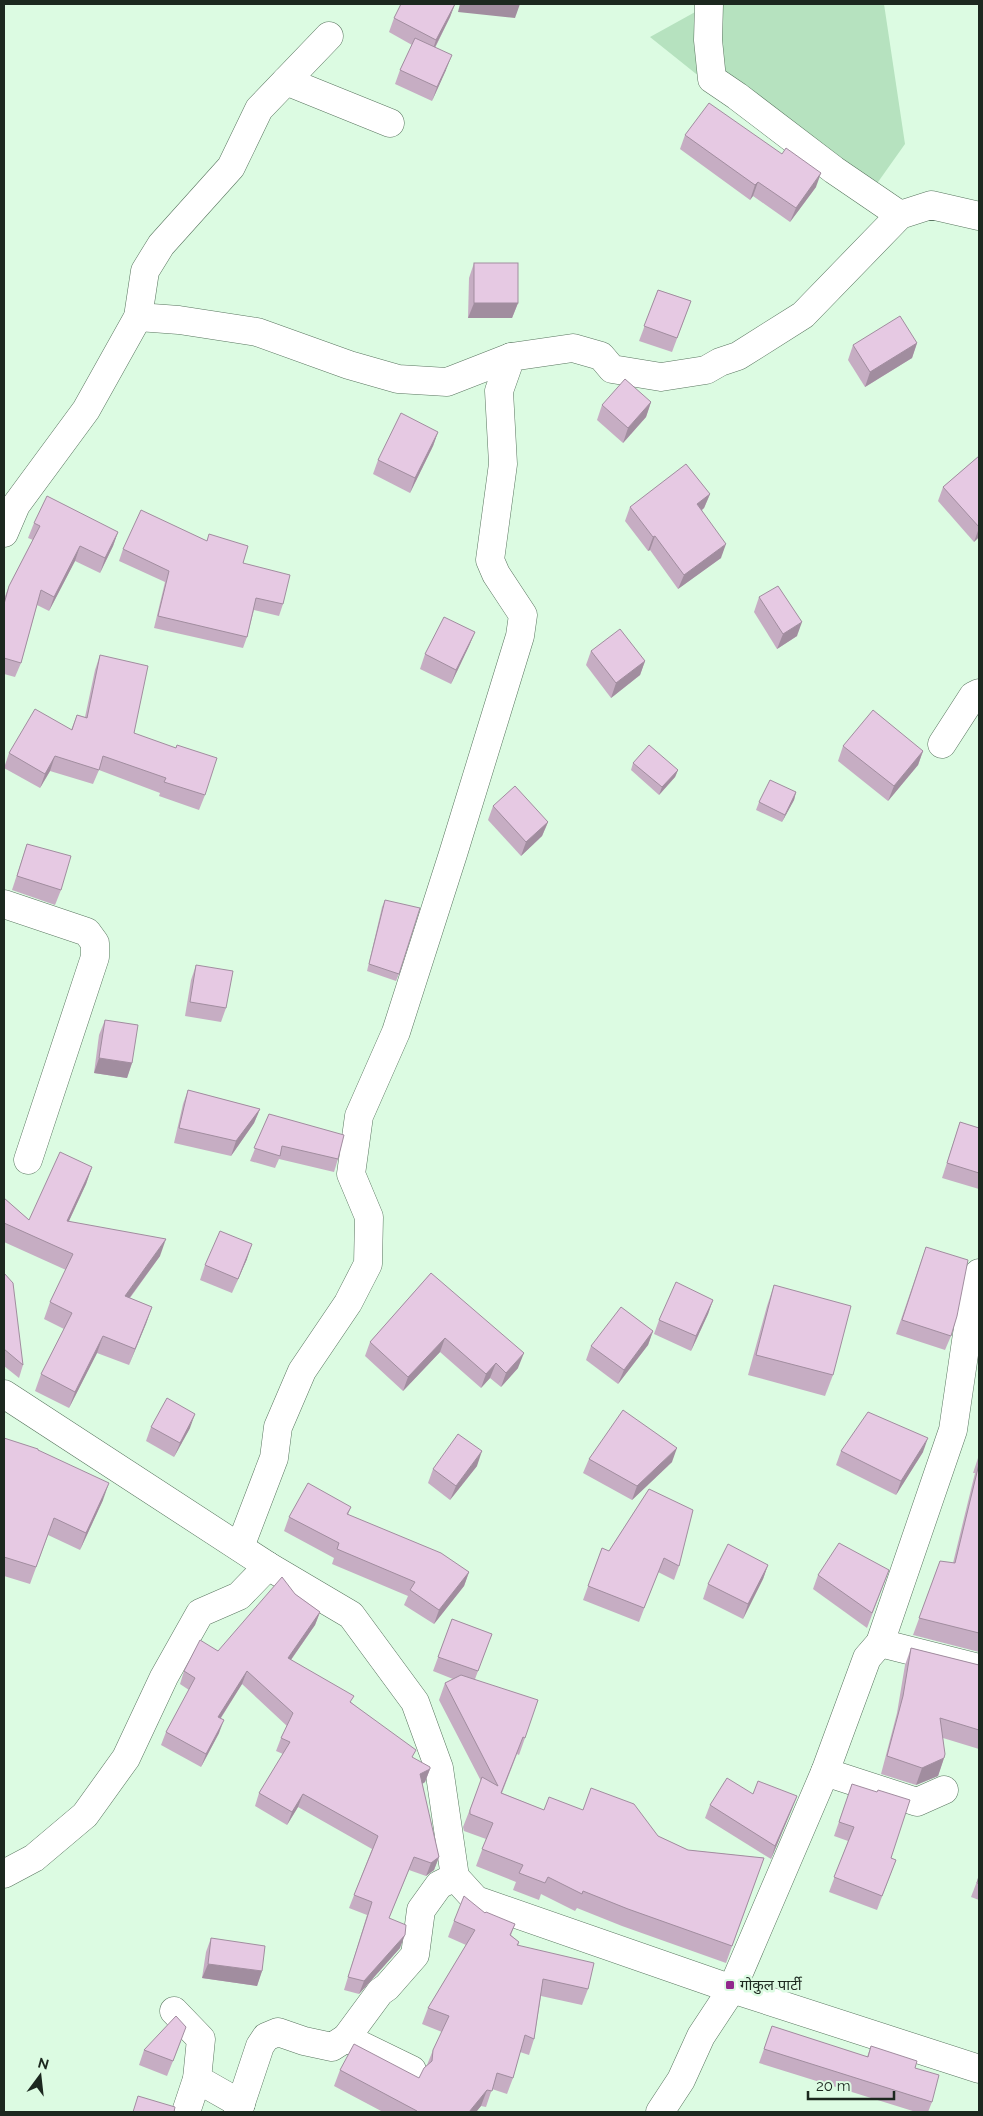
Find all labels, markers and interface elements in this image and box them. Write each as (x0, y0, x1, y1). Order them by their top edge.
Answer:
place label: गोकुल पार्टी (740, 1976, 803, 1995)
marker: गोकुल पार्टी (724, 1979, 736, 1991)
north arrow (15, 2051, 65, 2101)
text: N (36, 2054, 51, 2073)
scale bar (808, 2068, 894, 2100)
text: 20 m (816, 2077, 851, 2095)

